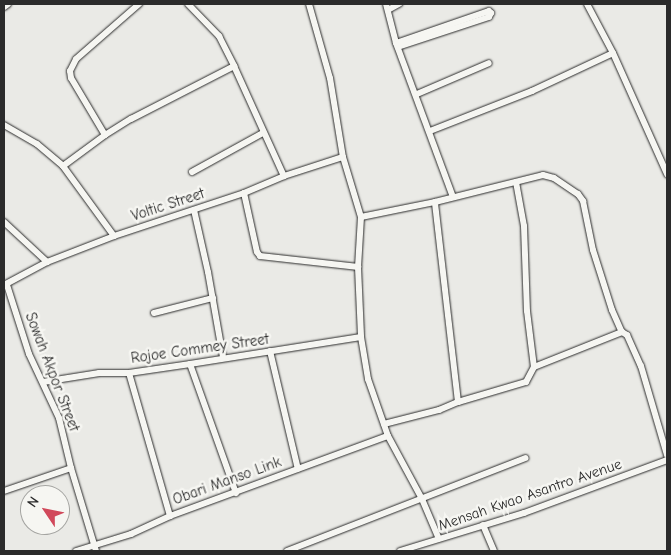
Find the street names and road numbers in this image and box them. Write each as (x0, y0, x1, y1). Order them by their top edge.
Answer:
street label: Voltic Street (129, 185, 207, 225)
street label: Sowah Akpor Street (21, 310, 83, 434)
street label: Rojoe Commey Street (130, 330, 270, 368)
street label: Obari Manso Link (170, 453, 284, 509)
street label: Mensah Kwao Asantro Avenue (436, 455, 624, 535)

